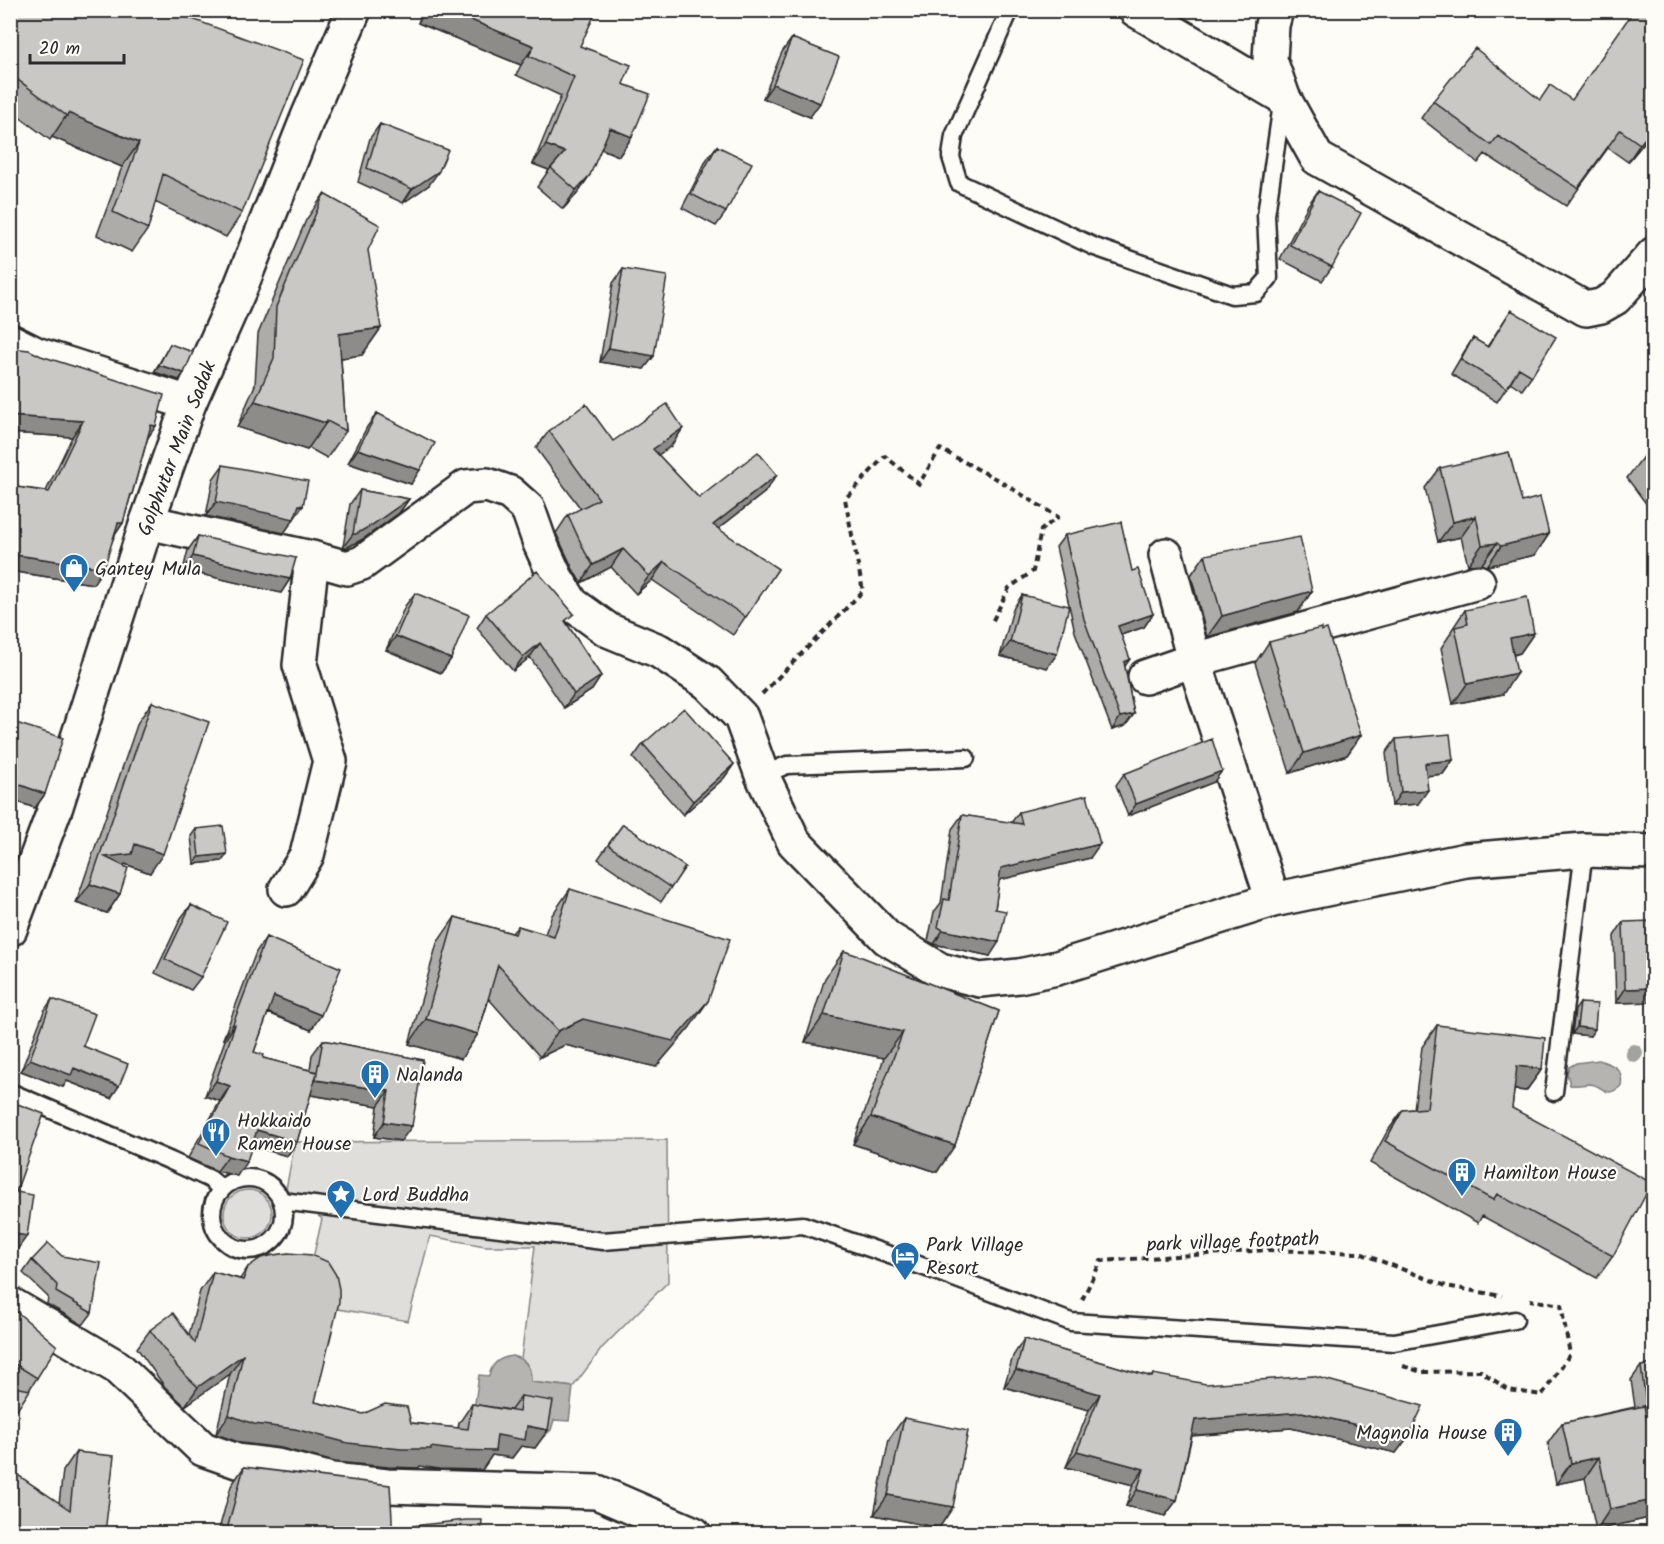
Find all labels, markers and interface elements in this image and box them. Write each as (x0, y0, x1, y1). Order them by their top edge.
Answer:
scale bar (30, 27, 124, 65)
text: 20 m (39, 35, 80, 64)
street label: Golphutar Main Sadak (130, 356, 226, 541)
shop icon: Gantey Mula (58, 552, 90, 594)
place label: Gantey Mula (95, 554, 201, 586)
building icon: Nalanda (359, 1058, 391, 1100)
place label: Nalanda (396, 1060, 463, 1092)
place label: Hokkaido Ramen House (237, 1106, 351, 1161)
restaurant icon: Hokkaido Ramen House (200, 1116, 232, 1158)
building icon: Hamilton House (1446, 1156, 1478, 1198)
place label: Hamilton House (1483, 1158, 1616, 1190)
place icon: Lord Buddha (325, 1178, 357, 1220)
place label: Lord Buddha (362, 1180, 469, 1212)
street label: park village footpath (1145, 1224, 1320, 1262)
place label: Park Village Resort (926, 1230, 1023, 1285)
hotel icon: Park Village Resort (889, 1240, 921, 1282)
building icon: Magnolia House (1492, 1416, 1524, 1458)
place label: Magnolia House (1356, 1418, 1487, 1450)

